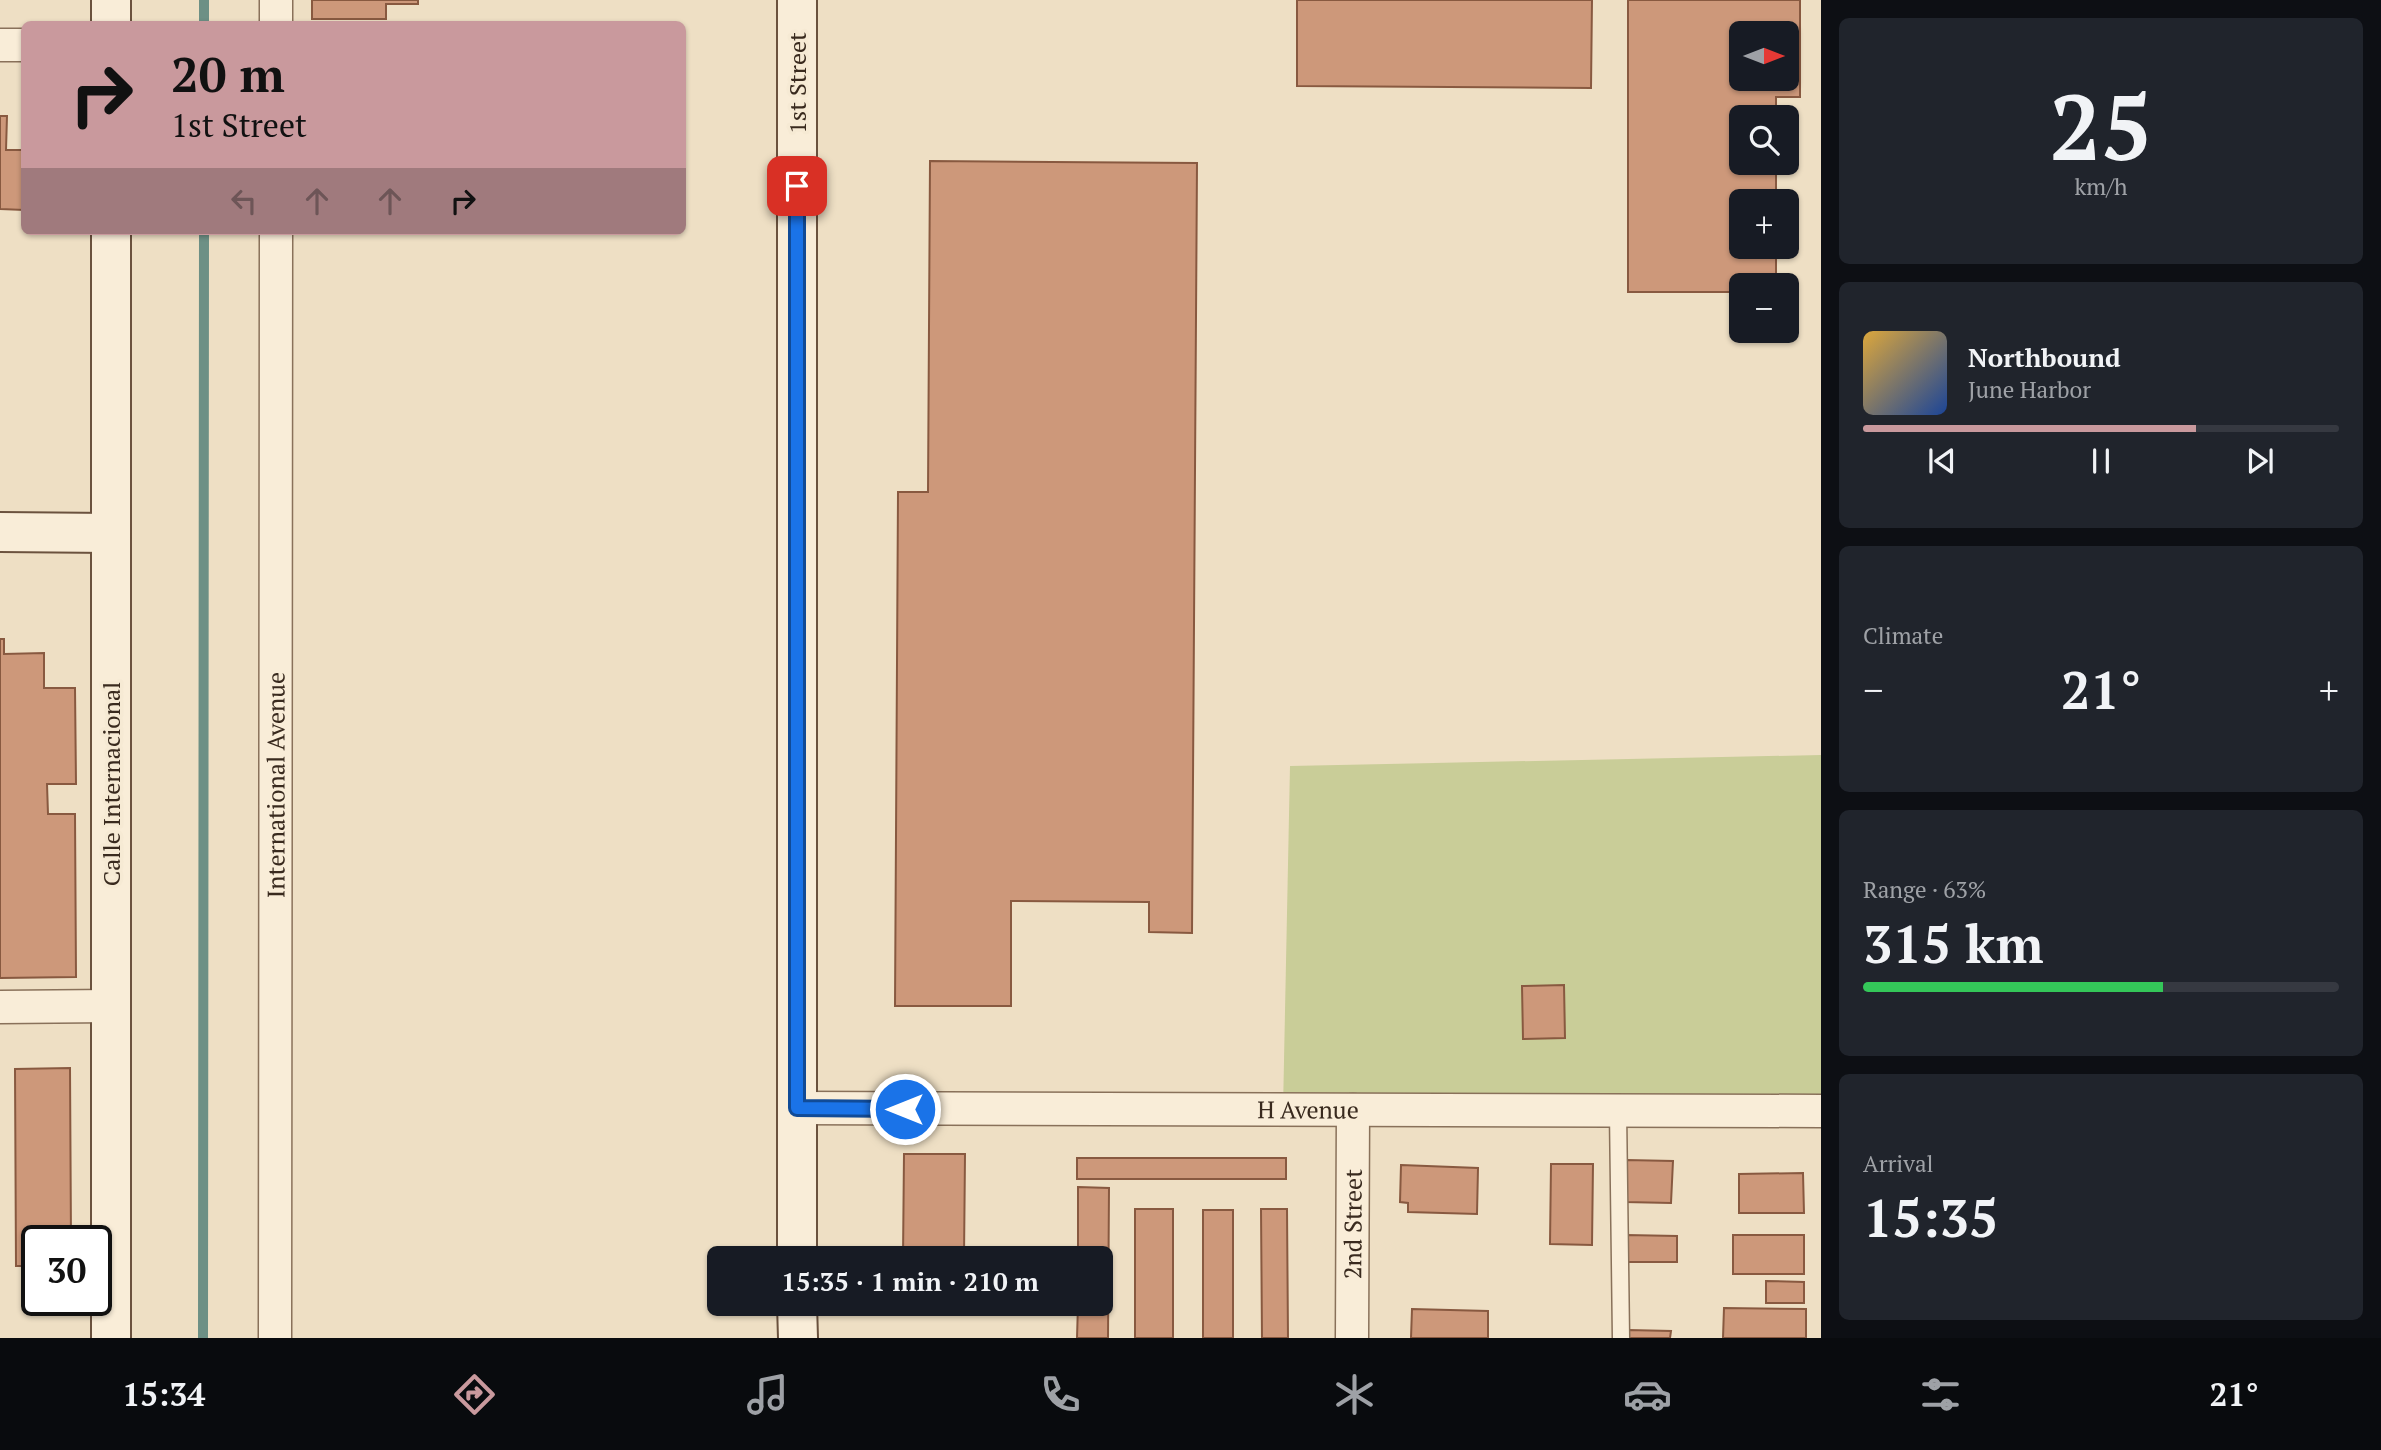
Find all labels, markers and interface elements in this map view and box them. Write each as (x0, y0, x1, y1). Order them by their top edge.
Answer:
north arrow (1729, 21, 1799, 91)
map controls (1729, 21, 1799, 343)
street label: 1st Street (781, 32, 813, 134)
text: 20 m (171, 41, 285, 106)
icon: right (56, 49, 147, 140)
text: 25 (2050, 65, 2152, 186)
text: 1st Street (171, 104, 307, 146)
button: search (1729, 105, 1799, 175)
pin (767, 156, 827, 216)
icon: arrive (778, 167, 816, 205)
text: km/h (2074, 171, 2128, 202)
icon: left (225, 182, 263, 220)
icon: ahead (298, 182, 336, 220)
icon: ahead (371, 182, 409, 220)
icon: right (444, 182, 482, 220)
button: + (1729, 189, 1799, 259)
button: − (1729, 273, 1799, 343)
text: Northbound (1968, 340, 2121, 374)
text: June Harbor (1968, 374, 2091, 405)
icon: previous (1923, 442, 1961, 480)
icon: pause (2082, 442, 2120, 480)
icon: next (2241, 442, 2279, 480)
text: Climate (1863, 620, 1943, 651)
text: 21° (2061, 655, 2141, 724)
text: − (1863, 665, 1883, 715)
text: + (2319, 665, 2339, 715)
street label: International Avenue (259, 672, 292, 898)
street label: Calle Internacional (95, 682, 127, 886)
text: Range · 63% (1863, 874, 1986, 905)
text: 315 km (1863, 909, 2044, 978)
position arrow (868, 1072, 942, 1146)
street label: H Avenue (1257, 1093, 1359, 1126)
text: Arrival (1863, 1148, 1934, 1179)
street label: 2nd Street (1336, 1169, 1369, 1279)
text: 15:35 (1863, 1183, 1998, 1252)
speed limit sign: 30 (21, 1225, 112, 1316)
text: 15:35 · 1 min · 210 m (781, 1264, 1039, 1298)
icon: directions (450, 1370, 499, 1419)
icon: music (743, 1370, 792, 1419)
icon: phone (1036, 1370, 1085, 1419)
icon: climate (1330, 1370, 1379, 1419)
icon: car (1623, 1370, 1672, 1419)
icon: filters (1916, 1370, 1965, 1419)
text: 15:34 (122, 1373, 205, 1415)
text: 21° (2209, 1373, 2259, 1415)

